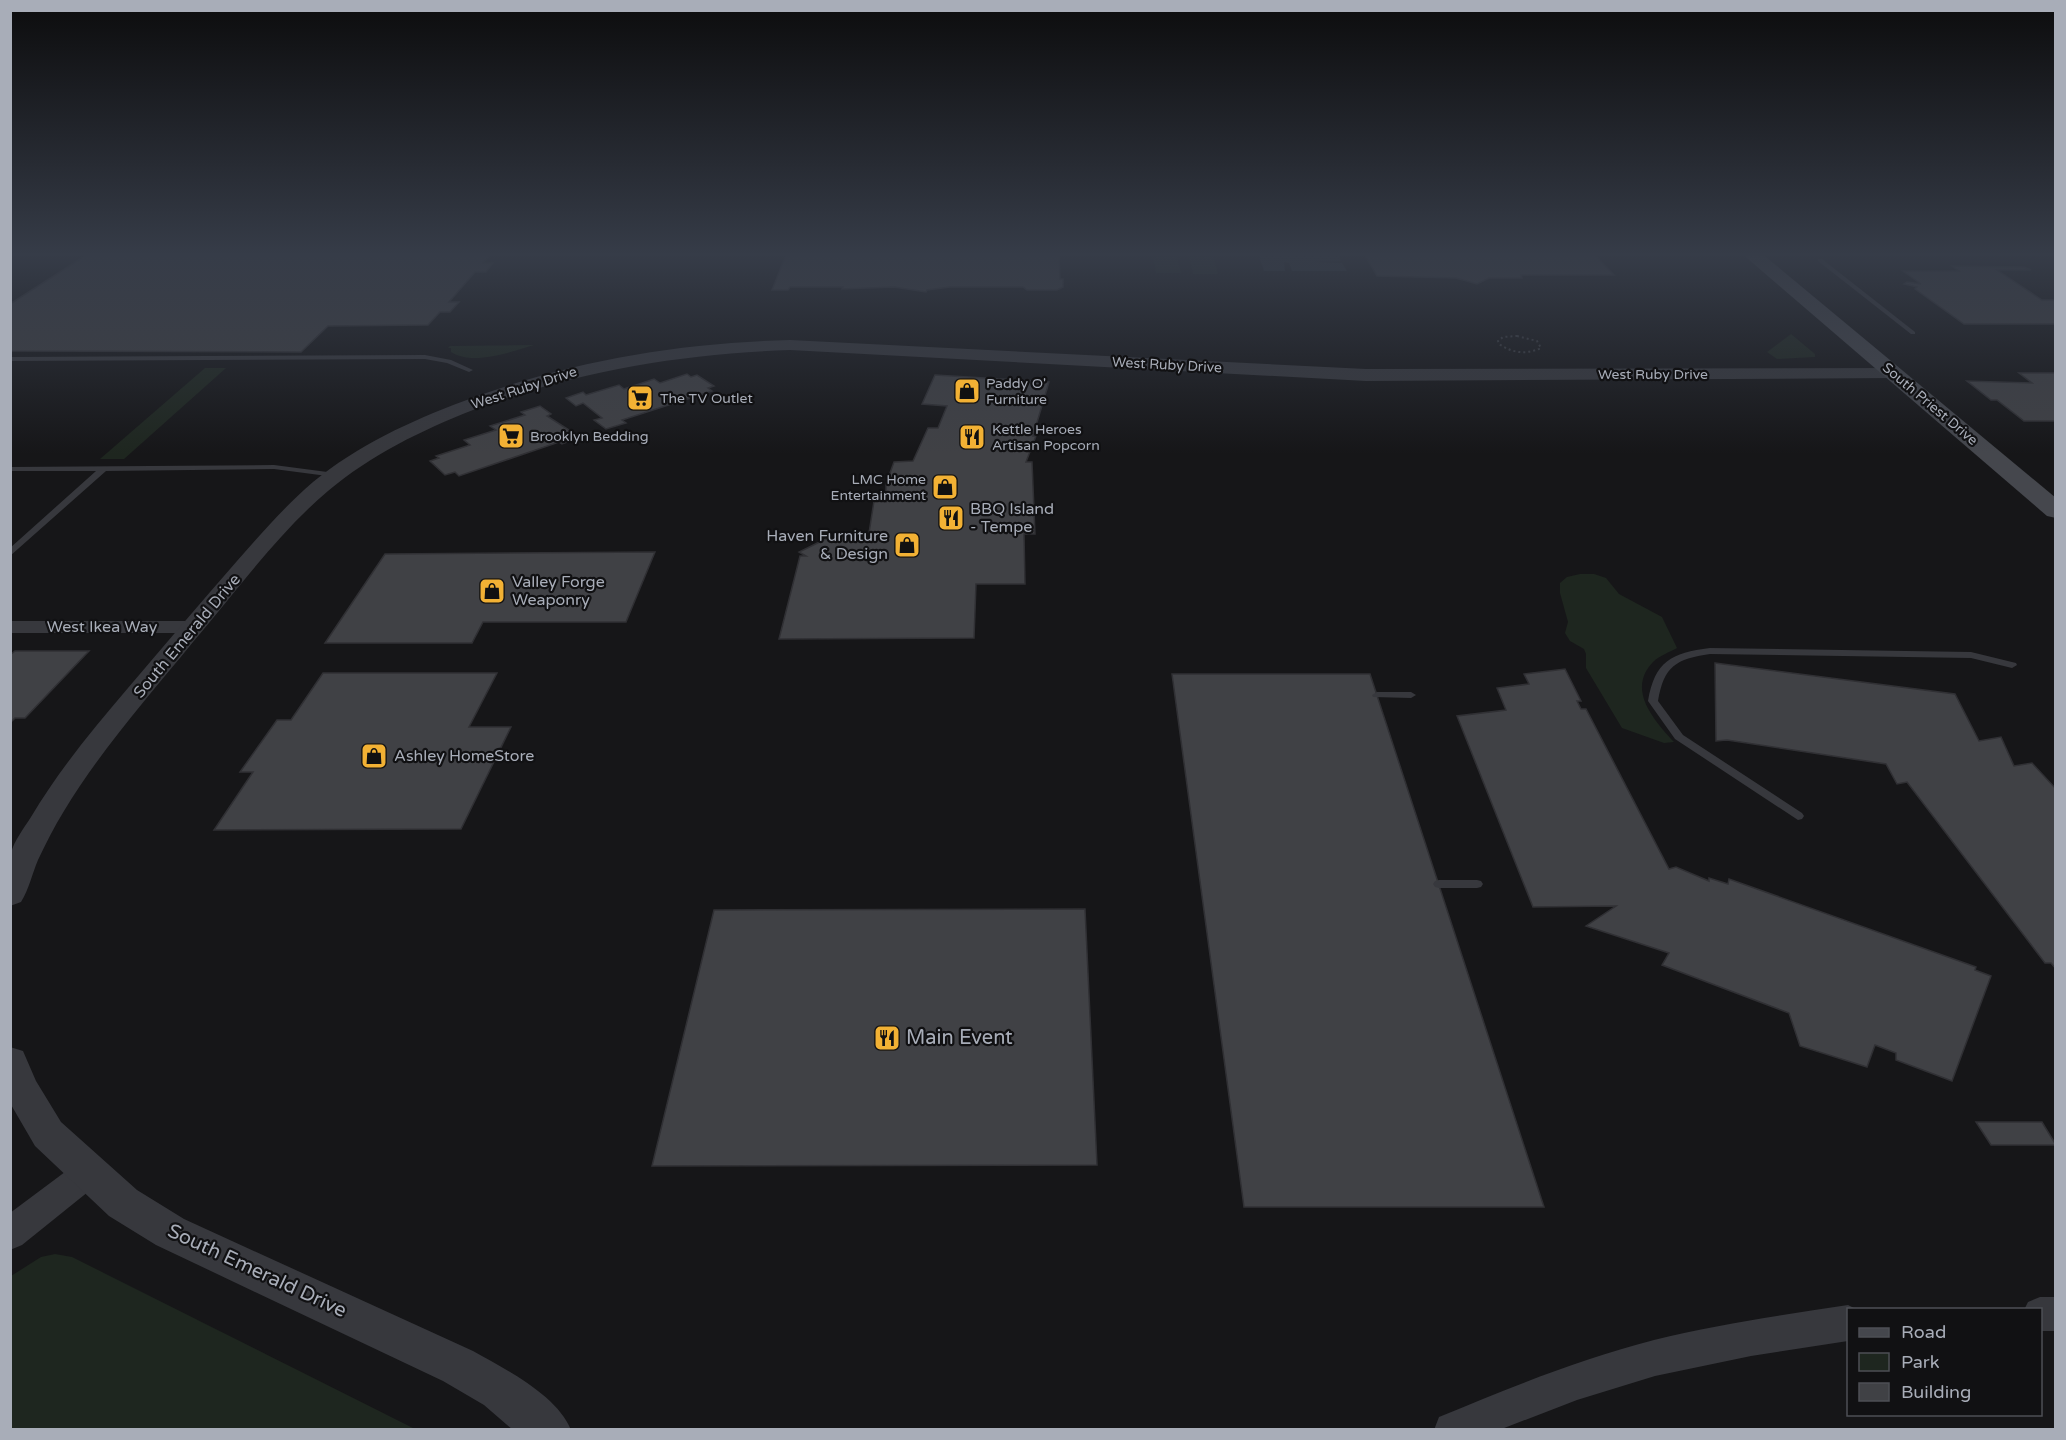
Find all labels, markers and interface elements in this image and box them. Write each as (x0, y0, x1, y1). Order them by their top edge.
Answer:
street label: West Ruby Drive (1112, 354, 1222, 376)
street label: South Priest Drive (1879, 359, 1981, 449)
street label: West Ruby Drive (469, 363, 579, 413)
street label: West Ruby Drive (1598, 366, 1708, 383)
place label: Paddy O' Furniture (986, 375, 1047, 408)
shop icon: Paddy O' Furniture (952, 376, 982, 406)
supermarket icon: The TV Outlet (625, 383, 655, 413)
place label: The TV Outlet (660, 390, 753, 407)
supermarket icon: Brooklyn Bedding (496, 421, 526, 451)
place label: Kettle Heroes Artisan Popcorn (992, 421, 1100, 454)
restaurant icon: Kettle Heroes Artisan Popcorn (957, 422, 987, 452)
place label: Brooklyn Bedding (530, 428, 649, 445)
place label: LMC Home Entertainment (831, 471, 927, 504)
shop icon: LMC Home Entertainment (930, 472, 960, 502)
place label: BBQ Island - Tempe (970, 499, 1054, 537)
restaurant icon: BBQ Island - Tempe (936, 503, 966, 533)
place label: Haven Furniture & Design (766, 526, 888, 564)
shop icon: Haven Furniture & Design (892, 530, 922, 560)
street label: South Emerald Drive (129, 570, 245, 702)
place label: Valley Forge Weaponry (512, 572, 605, 610)
shop icon: Valley Forge Weaponry (477, 576, 507, 606)
street label: West Ikea Way (47, 617, 158, 637)
shop icon: Ashley HomeStore (359, 741, 389, 771)
place label: Ashley HomeStore (394, 746, 534, 766)
restaurant icon: Main Event (872, 1023, 902, 1053)
place label: Main Event (906, 1026, 1013, 1050)
street label: South Emerald Drive (164, 1219, 350, 1323)
legend (1847, 1308, 2042, 1416)
text: Road (1901, 1321, 1946, 1343)
text: Park (1901, 1351, 1940, 1373)
text: Building (1901, 1381, 1971, 1403)

